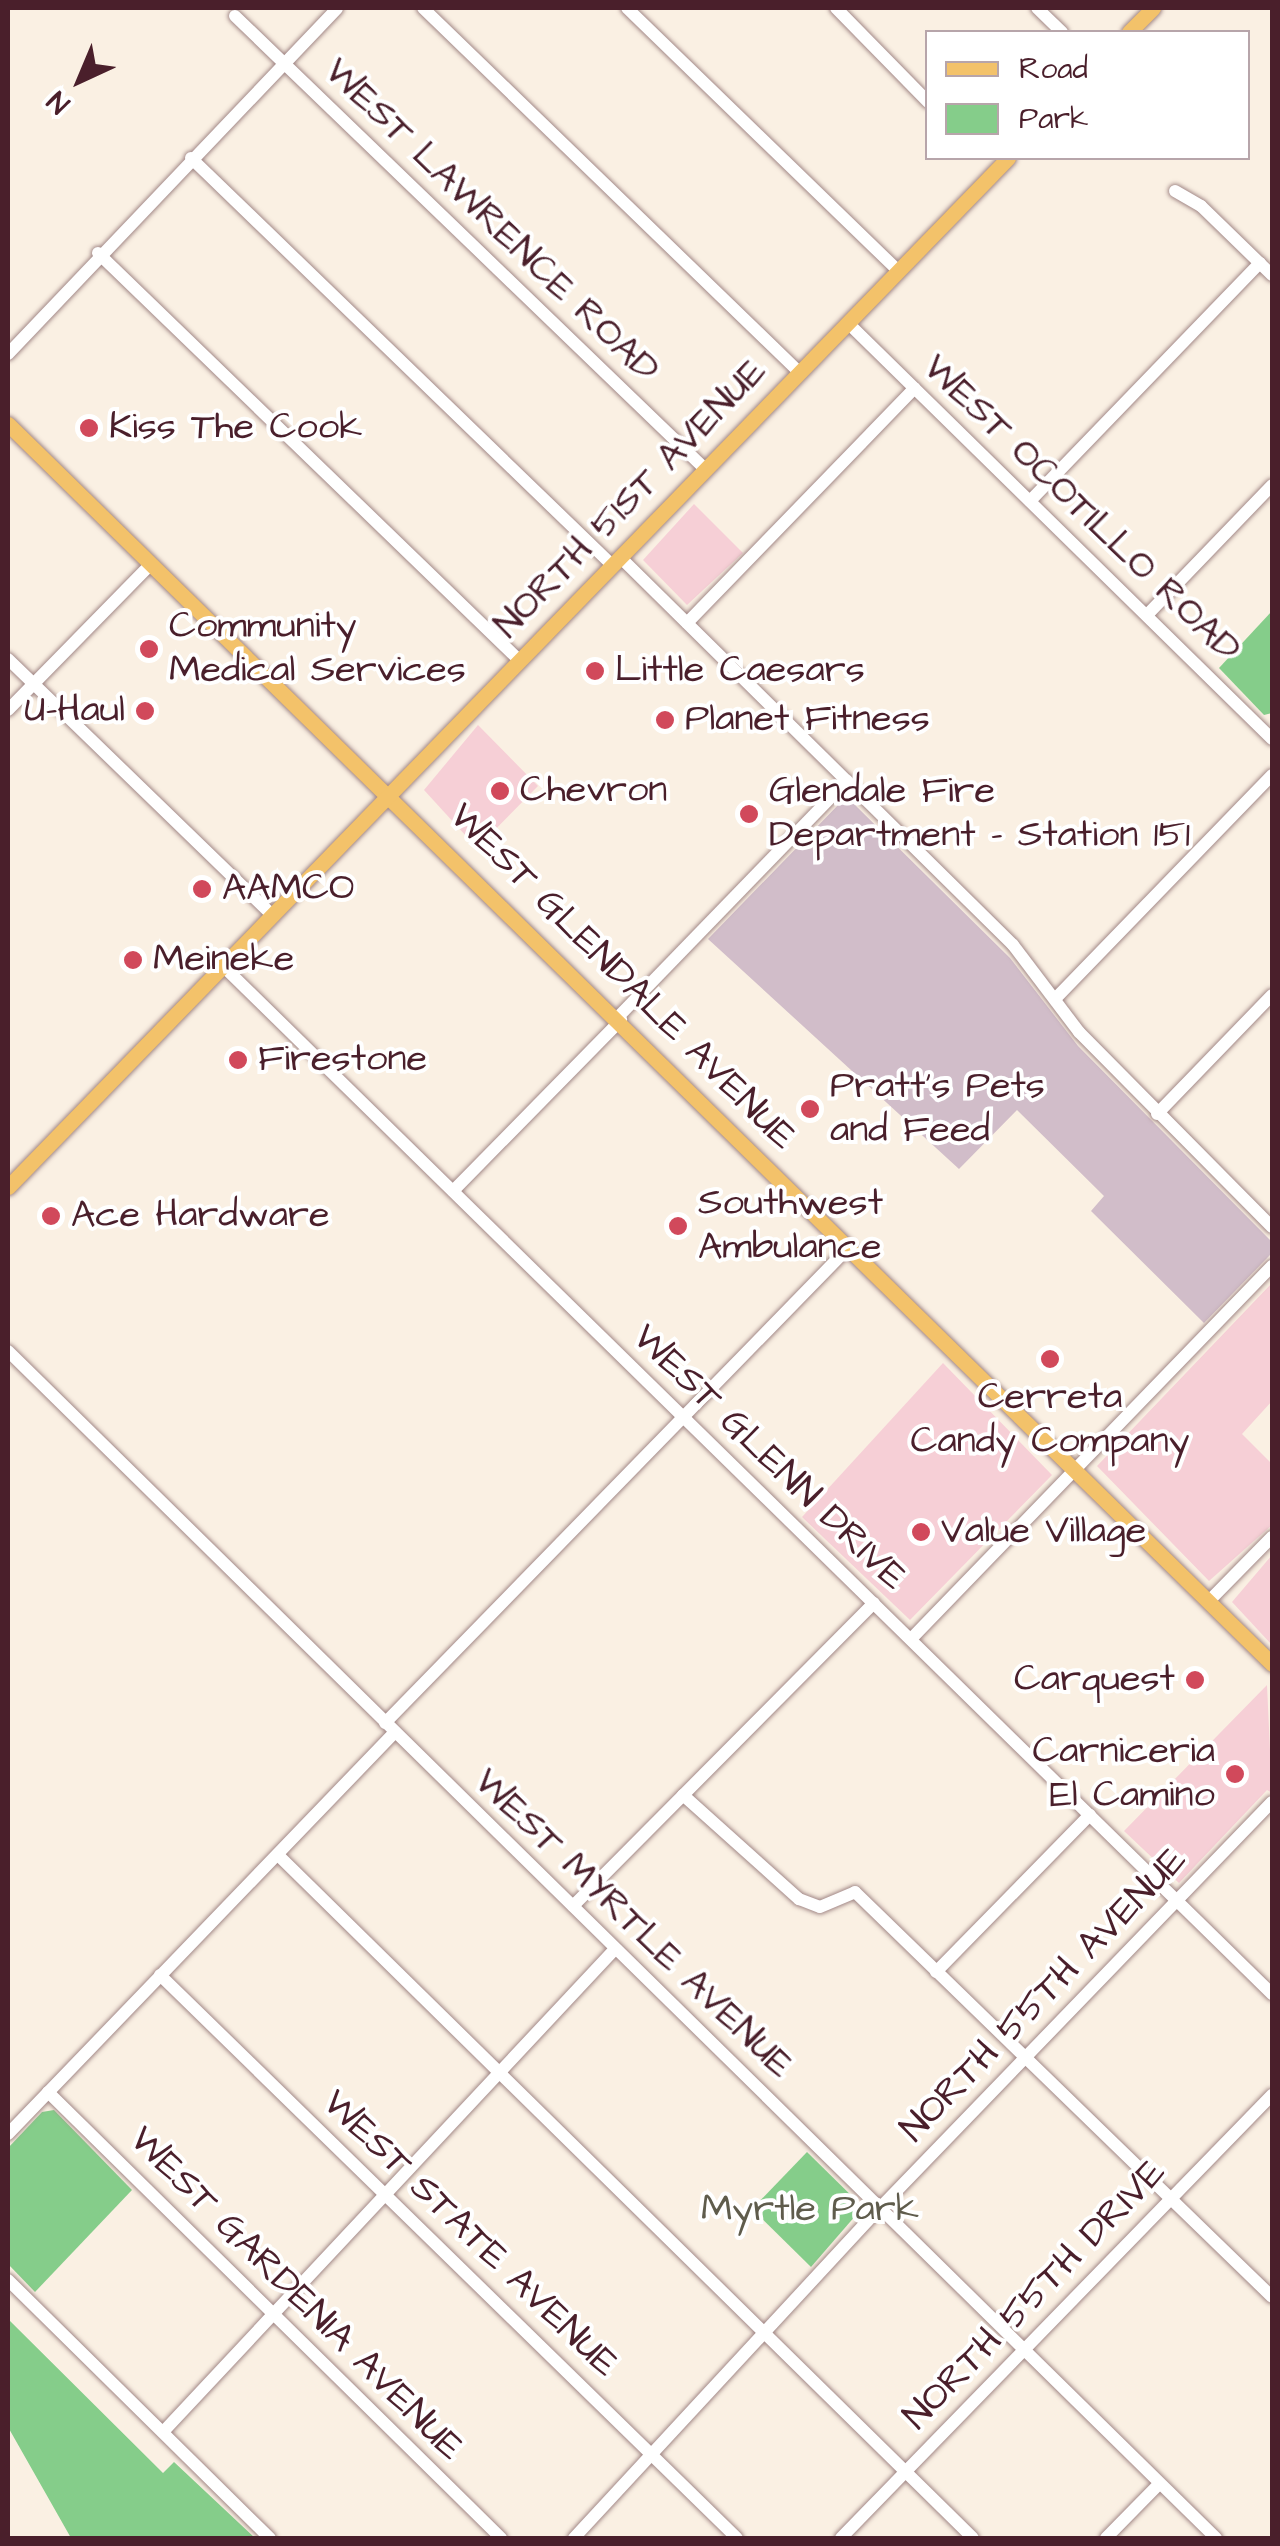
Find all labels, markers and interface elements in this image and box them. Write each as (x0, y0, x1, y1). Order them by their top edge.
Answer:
north arrow (30, 30, 130, 130)
legend (925, 30, 1250, 160)
text: Road (1019, 48, 1088, 90)
street label: WEST LAWRENCE ROAD (314, 49, 668, 393)
text: N (39, 82, 79, 122)
text: Park (1019, 98, 1088, 140)
street label: WEST OCOTILLO ROAD (913, 345, 1249, 673)
street label: NORTH 51ST AVENUE (486, 349, 776, 649)
place label: Kiss The Cook (109, 405, 362, 451)
marker: Kiss The Cook (78, 417, 100, 439)
place label: Community Medical Services (169, 604, 466, 694)
marker: Community Medical Services (138, 638, 160, 660)
place label: Little Caesars (615, 648, 865, 694)
marker: Little Caesars (584, 660, 606, 682)
place label: U-Haul (24, 688, 125, 734)
place label: Planet Fitness (685, 697, 930, 743)
marker: U-Haul (134, 700, 156, 722)
marker: Planet Fitness (654, 709, 676, 731)
place label: Chevron (520, 768, 667, 814)
place label: Glendale Fire Department - Station 151 (769, 769, 1190, 858)
marker: Chevron (489, 780, 511, 802)
street label: WEST GLENDALE AVENUE (439, 794, 805, 1160)
marker: Glendale Fire Department - Station 151 (738, 803, 760, 825)
place label: AAMCO (222, 866, 354, 912)
marker: AAMCO (191, 878, 213, 900)
place label: Meineke (153, 937, 294, 983)
marker: Meineke (122, 949, 144, 971)
place label: Firestone (258, 1037, 427, 1083)
marker: Firestone (227, 1049, 249, 1071)
place label: Pratt's Pets and Feed (830, 1064, 1045, 1154)
marker: Pratt's Pets and Feed (799, 1098, 821, 1120)
place label: Southwest Ambulance (698, 1181, 883, 1270)
place label: Ace Hardware (71, 1193, 330, 1239)
marker: Ace Hardware (40, 1205, 62, 1227)
marker: Southwest Ambulance (667, 1215, 689, 1237)
street label: WEST GLENN DRIVE (622, 1315, 916, 1601)
marker: Cerreta Candy Company (1039, 1348, 1061, 1370)
place label: Cerreta Candy Company (911, 1375, 1189, 1465)
place label: Value Village (941, 1509, 1146, 1555)
marker: Value Village (910, 1521, 932, 1543)
place label: Carquest (1014, 1657, 1175, 1703)
marker: Carquest (1184, 1669, 1206, 1691)
place label: Carniceria El Camino (1032, 1729, 1215, 1818)
street label: WEST MYRTLE AVENUE (464, 1760, 802, 2088)
marker: Carniceria El Camino (1224, 1763, 1246, 1785)
street label: NORTH 55TH AVENUE (891, 1838, 1197, 2152)
street label: WEST STATE AVENUE (313, 2081, 627, 2387)
street label: WEST GARDENIA AVENUE (119, 2117, 473, 2471)
street label: NORTH 55TH DRIVE (894, 2150, 1176, 2440)
park label: Myrtle Park (701, 2187, 919, 2233)

